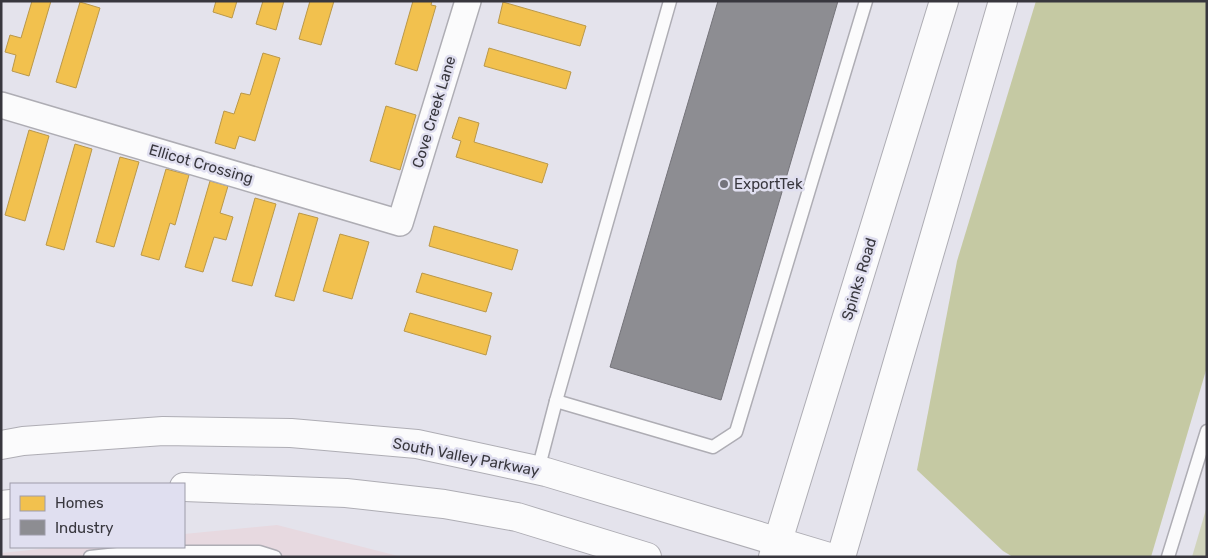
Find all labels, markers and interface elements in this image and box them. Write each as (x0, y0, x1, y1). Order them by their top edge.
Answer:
street label: Cove Creek Lane (408, 54, 460, 170)
street label: Ellicot Crossing (147, 141, 255, 187)
place label: ExportTek (734, 175, 803, 193)
marker: ExportTek (718, 178, 730, 190)
street label: Spinks Road (838, 236, 880, 322)
street label: South Valley Parkway (391, 434, 541, 480)
legend (10, 483, 185, 548)
text: Homes (55, 494, 104, 512)
text: Industry (55, 519, 114, 537)

